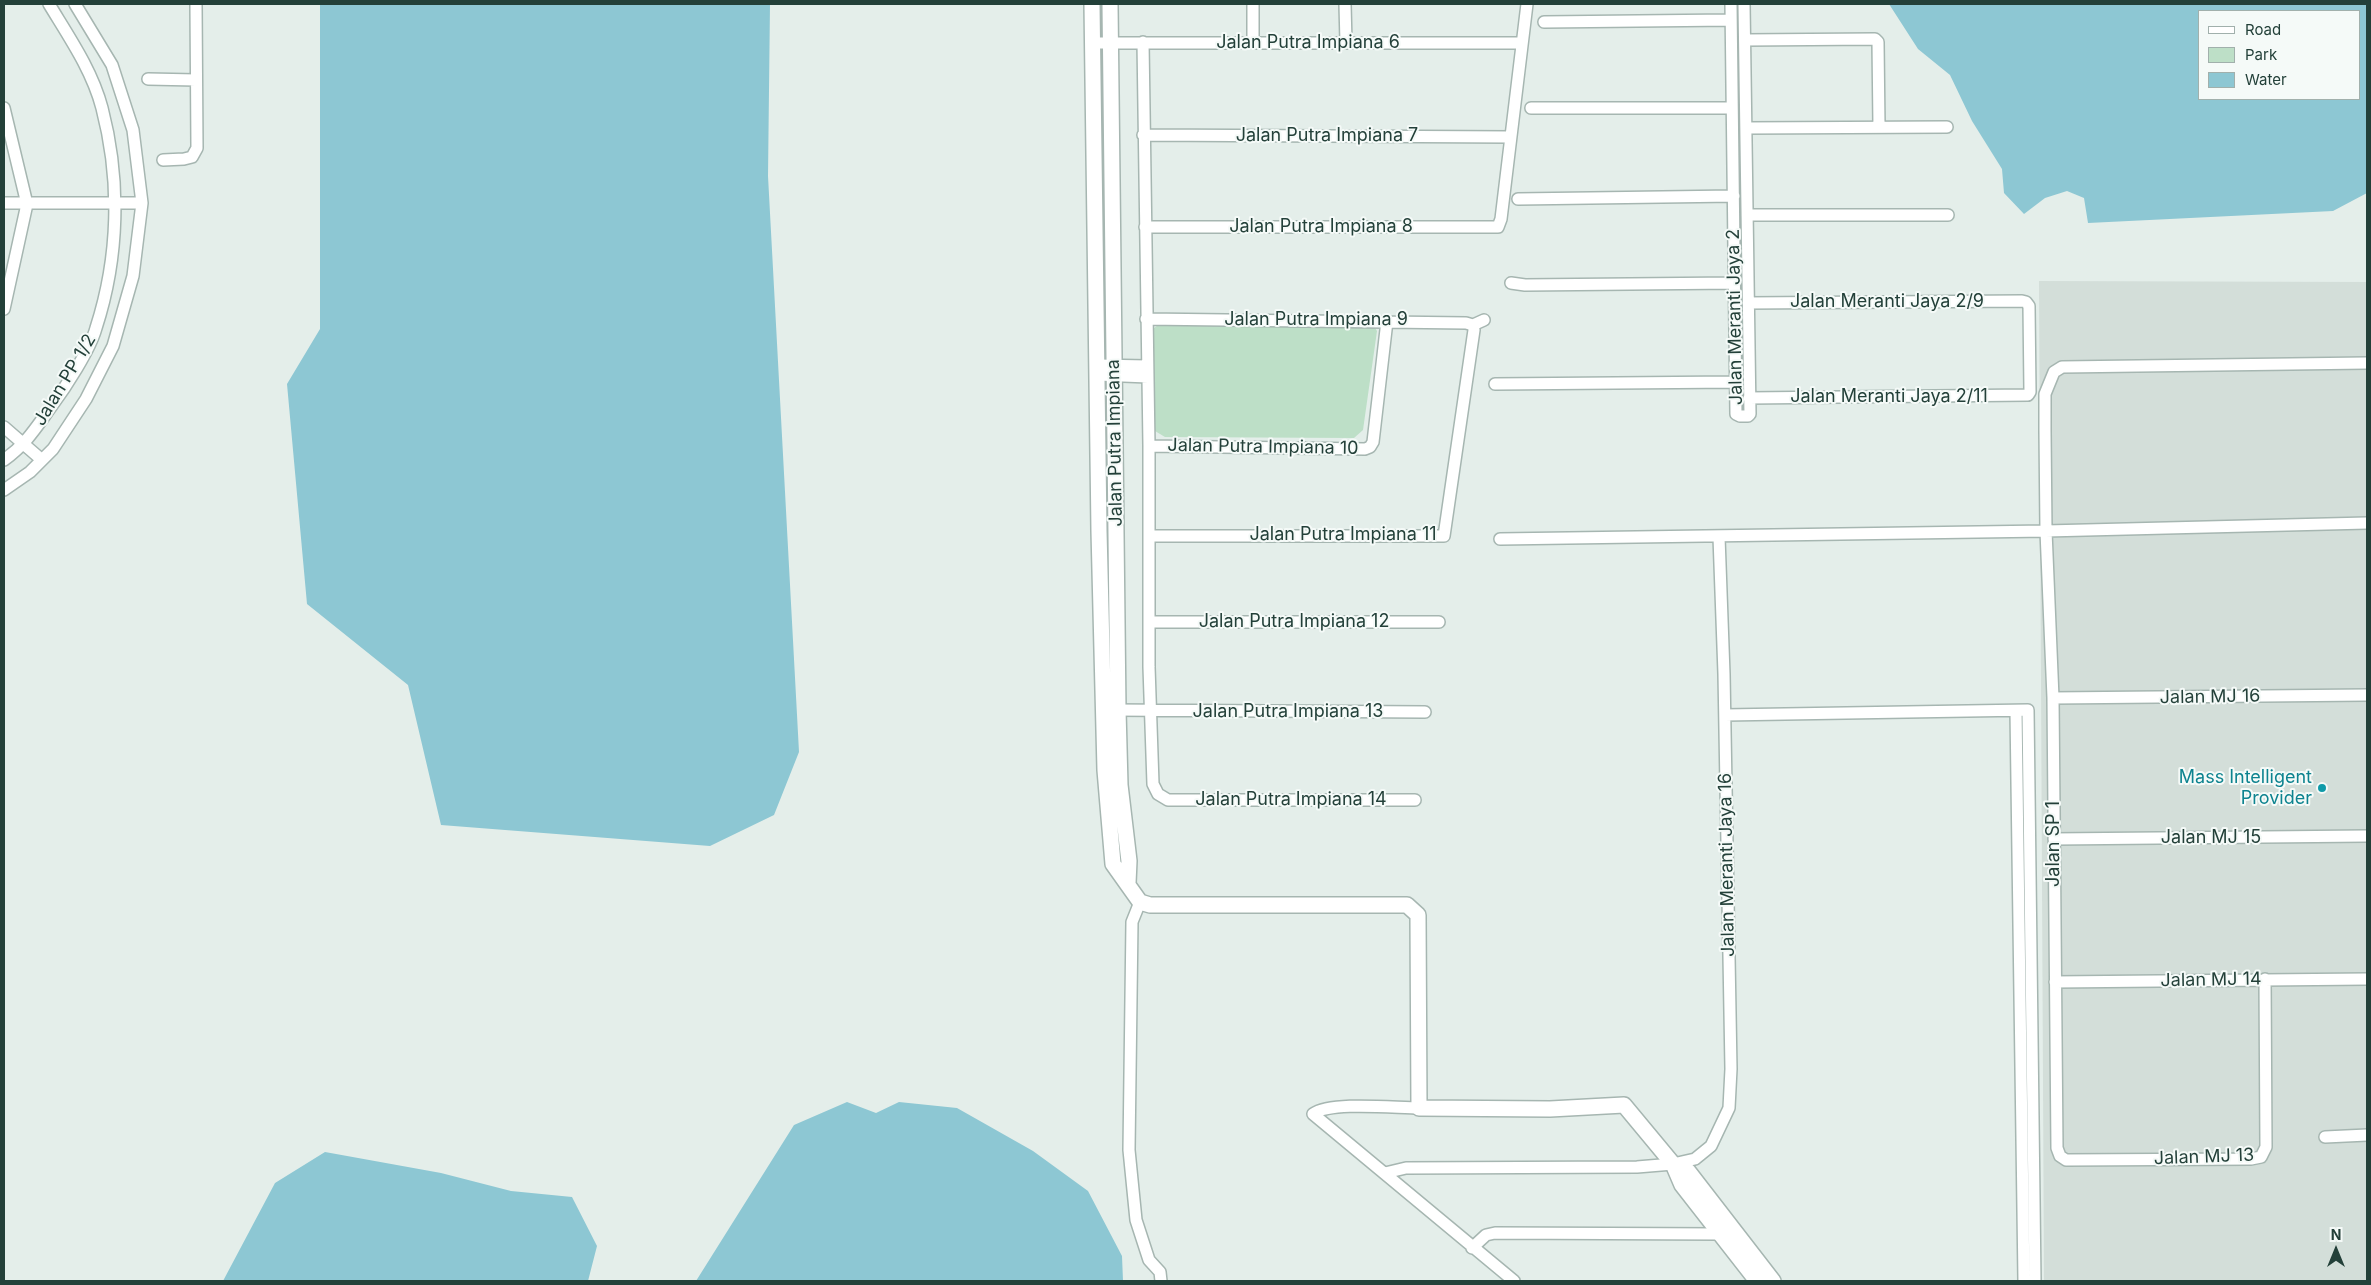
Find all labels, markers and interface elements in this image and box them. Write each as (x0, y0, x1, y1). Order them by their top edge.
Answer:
legend (2198, 10, 2361, 100)
text: Road (2245, 20, 2281, 39)
street label: Jalan Putra Impiana 6 (1216, 32, 1400, 54)
text: Park (2245, 45, 2277, 64)
text: Water (2245, 70, 2287, 89)
street label: Jalan Putra Impiana 7 (1236, 125, 1418, 147)
street label: Jalan Putra Impiana 8 (1229, 216, 1413, 238)
street label: Jalan Meranti Jaya 2 (1723, 229, 1747, 405)
street label: Jalan Meranti Jaya 2/9 (1790, 291, 1984, 313)
street label: Jalan Putra Impiana 9 (1224, 309, 1408, 331)
street label: Jalan PP 1/2 (29, 330, 101, 430)
street label: Jalan Putra Impiana (1103, 359, 1127, 527)
street label: Jalan Meranti Jaya 2/11 (1790, 386, 1988, 408)
street label: Jalan Putra Impiana 10 (1167, 435, 1359, 459)
street label: Jalan Putra Impiana 11 (1249, 524, 1437, 546)
street label: Jalan Putra Impiana 12 (1199, 611, 1389, 633)
street label: Jalan MJ 16 (2160, 685, 2260, 709)
street label: Jalan Putra Impiana 13 (1193, 701, 1383, 723)
place label: Mass Intelligent Provider (2179, 767, 2312, 810)
street label: Jalan Meranti Jaya 16 (1715, 773, 1739, 957)
marker: Mass Intelligent Provider (2316, 782, 2328, 794)
street label: Jalan Putra Impiana 14 (1195, 789, 1387, 811)
street label: Jalan SP 1 (2043, 801, 2065, 887)
street label: Jalan MJ 15 (2161, 827, 2261, 849)
street label: Jalan MJ 14 (2160, 968, 2262, 992)
street label: Jalan MJ 13 (2153, 1144, 2255, 1170)
north arrow (2311, 1225, 2361, 1275)
text: N (2331, 1226, 2341, 1243)

